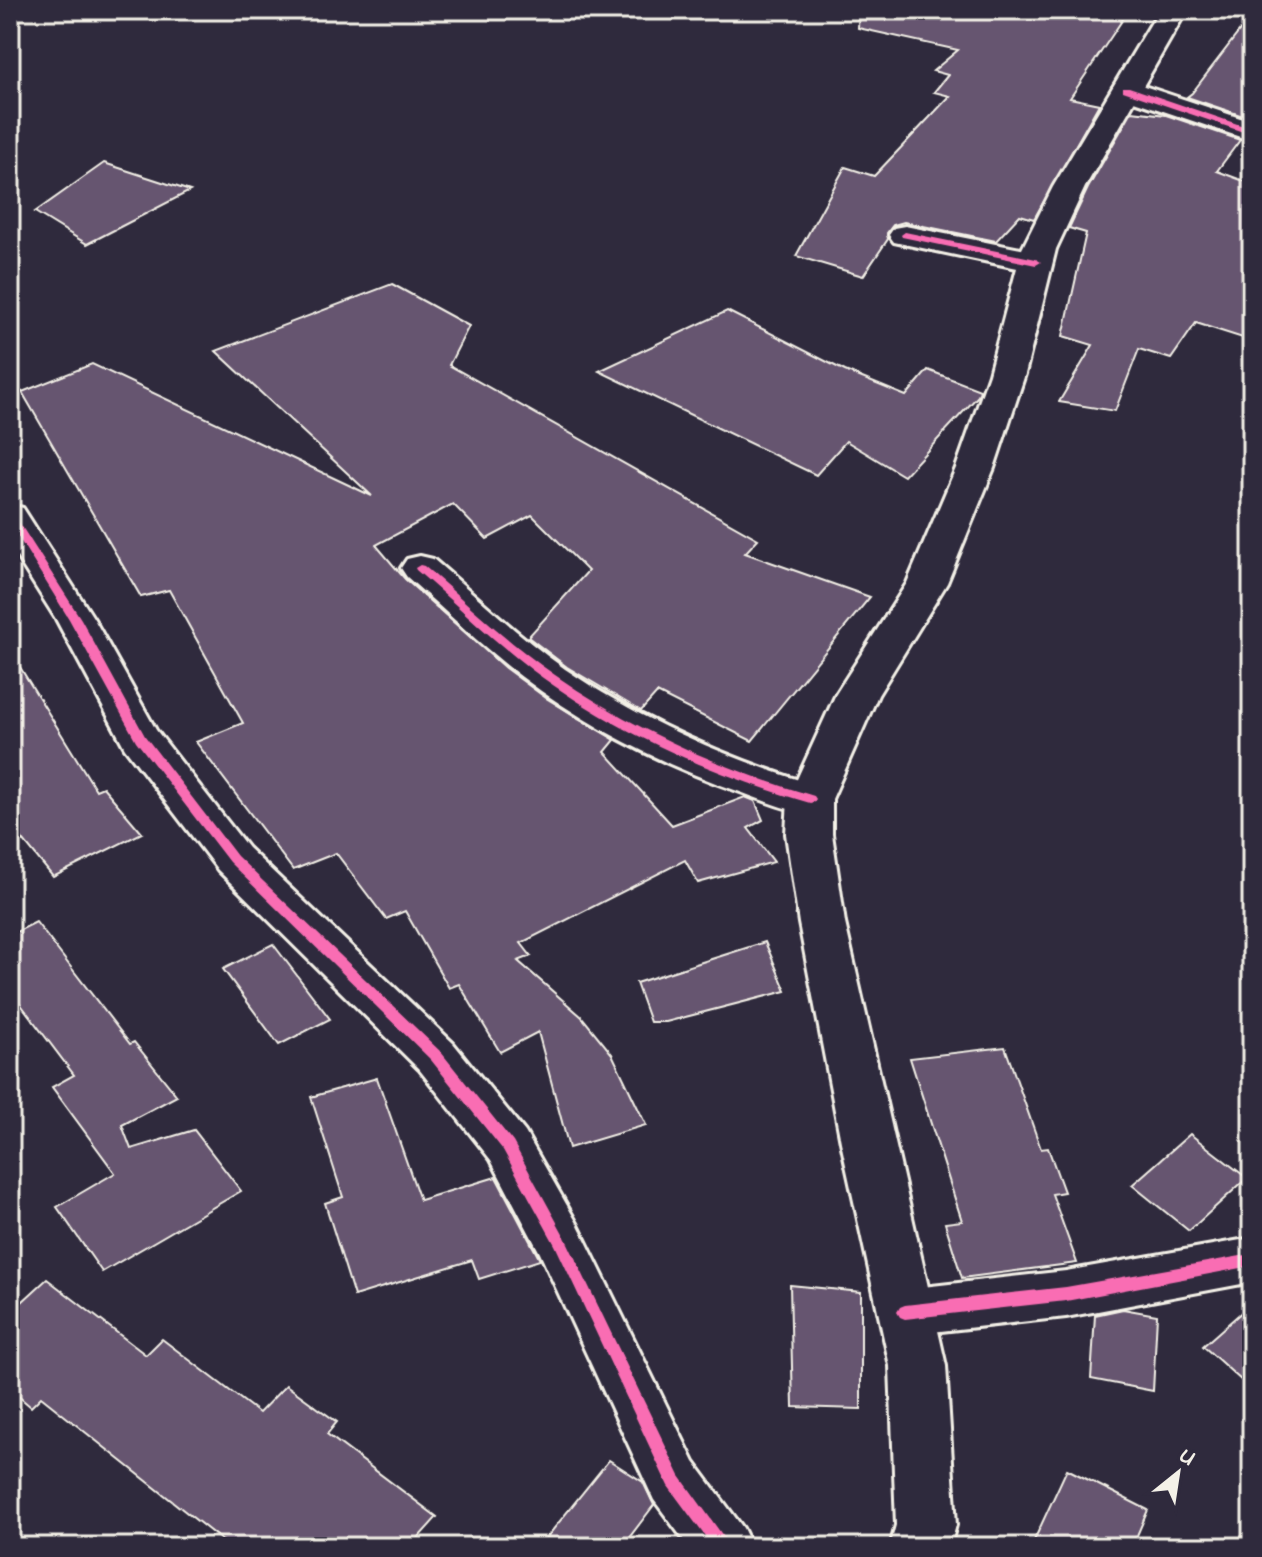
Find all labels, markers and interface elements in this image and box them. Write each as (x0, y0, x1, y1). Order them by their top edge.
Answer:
north arrow (1138, 1433, 1218, 1513)
text: U (1174, 1440, 1200, 1473)

